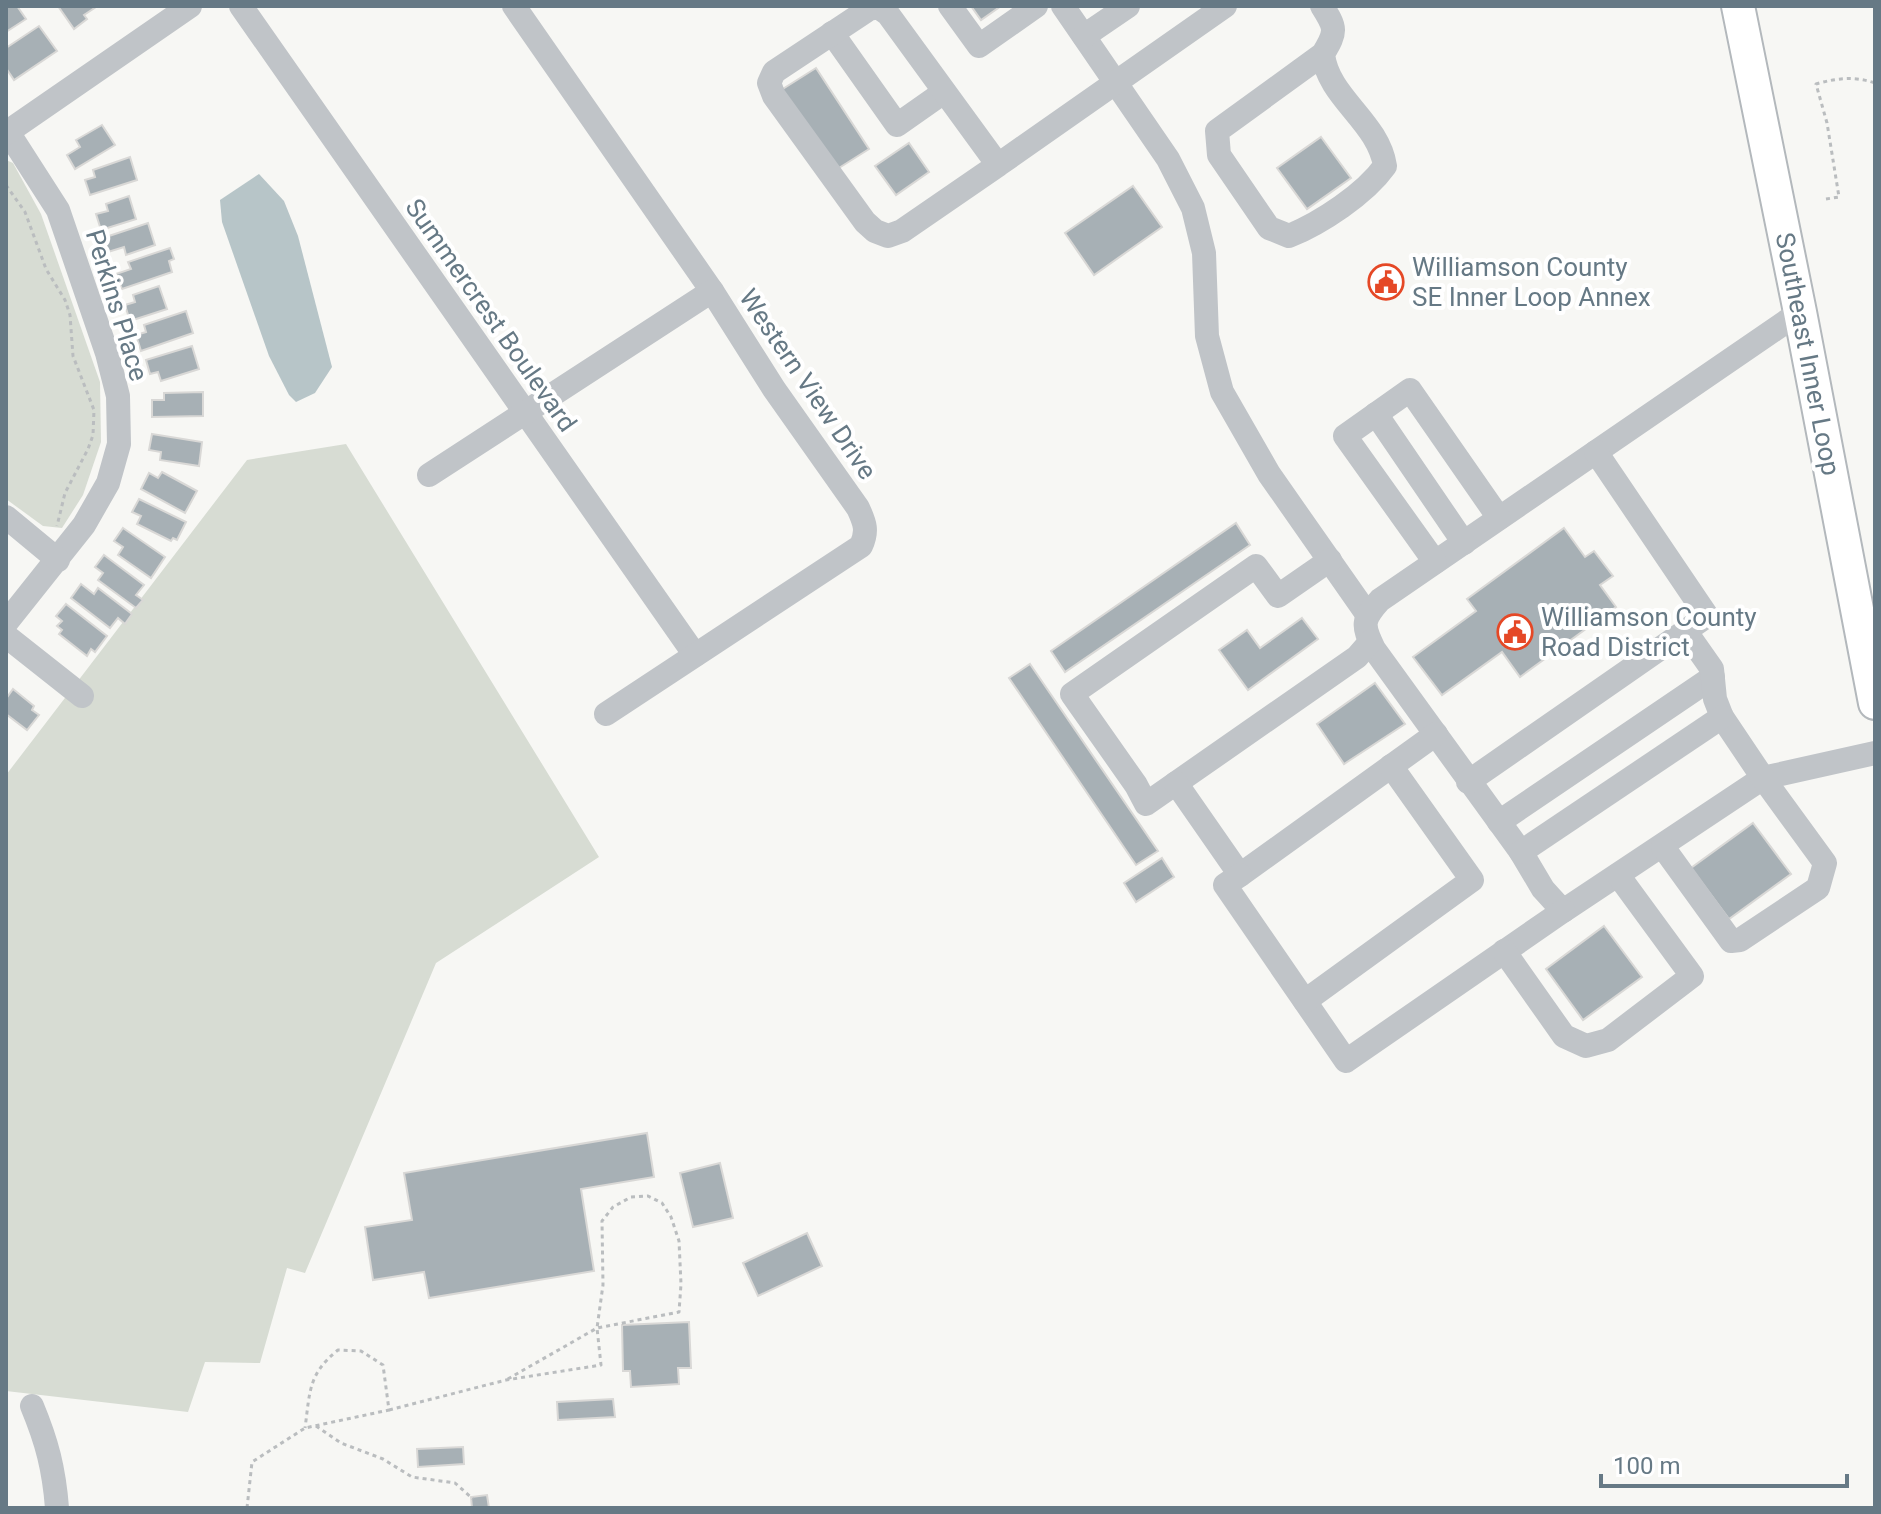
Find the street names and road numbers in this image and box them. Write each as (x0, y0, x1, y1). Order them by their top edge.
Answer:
street label: Summercrest Boulevard (399, 193, 583, 437)
street label: Perkins Place (80, 226, 154, 384)
street label: Southeast Inner Loop (1770, 230, 1846, 478)
street label: Western View Drive (733, 283, 883, 485)

